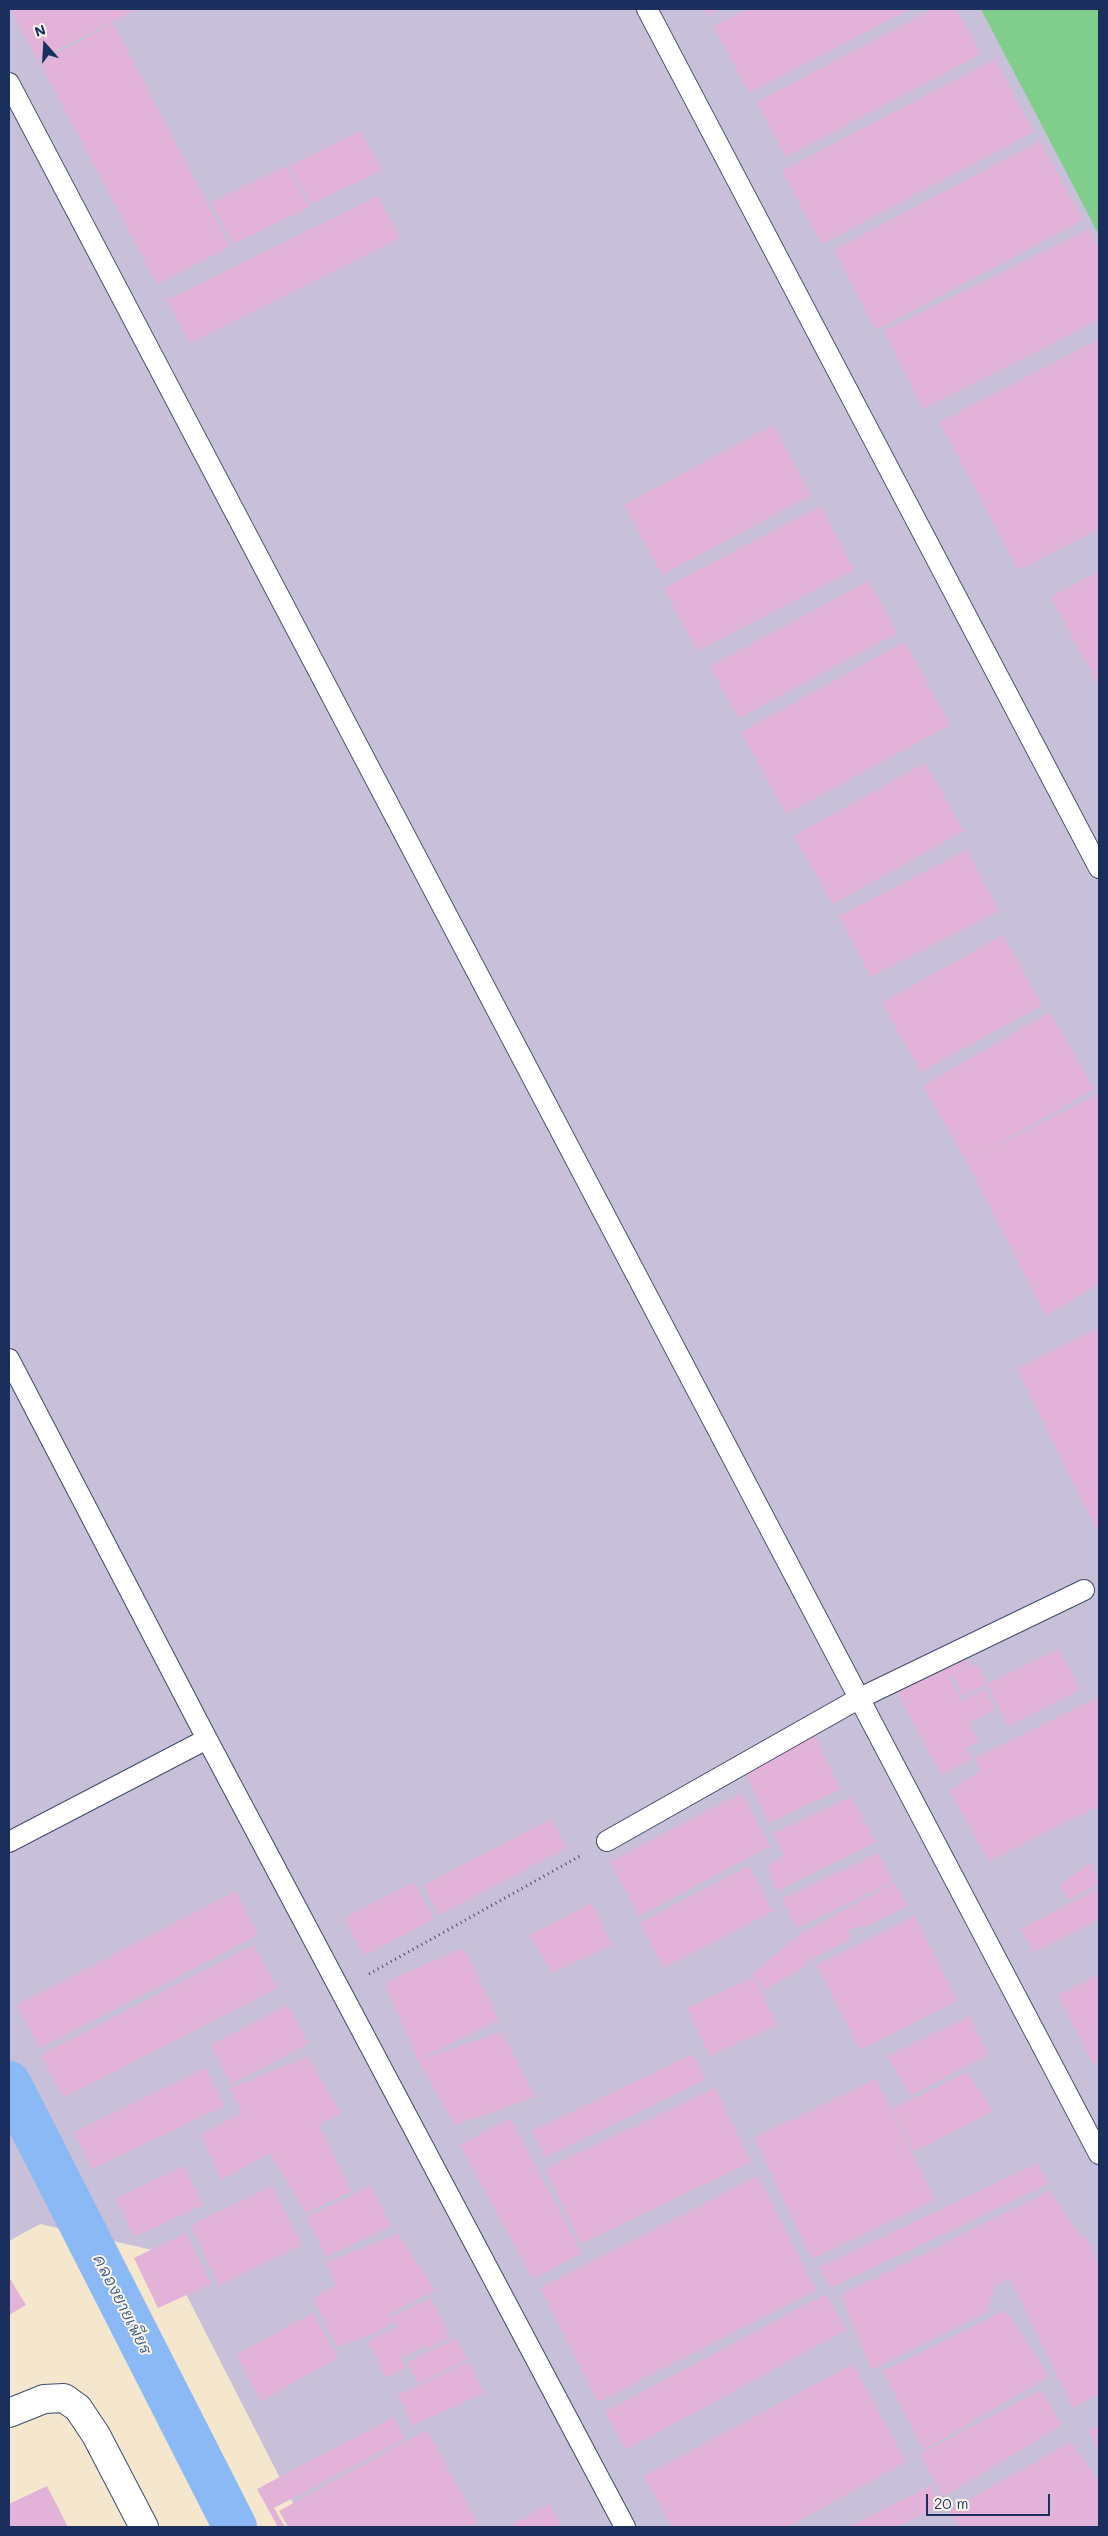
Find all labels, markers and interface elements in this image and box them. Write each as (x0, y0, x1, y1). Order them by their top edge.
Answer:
north arrow (20, 20, 70, 70)
text: N (32, 20, 48, 41)
water label: คลองยายเพียร (89, 2252, 155, 2358)
scale bar (928, 2484, 1052, 2516)
text: 20 m (934, 2493, 968, 2513)

